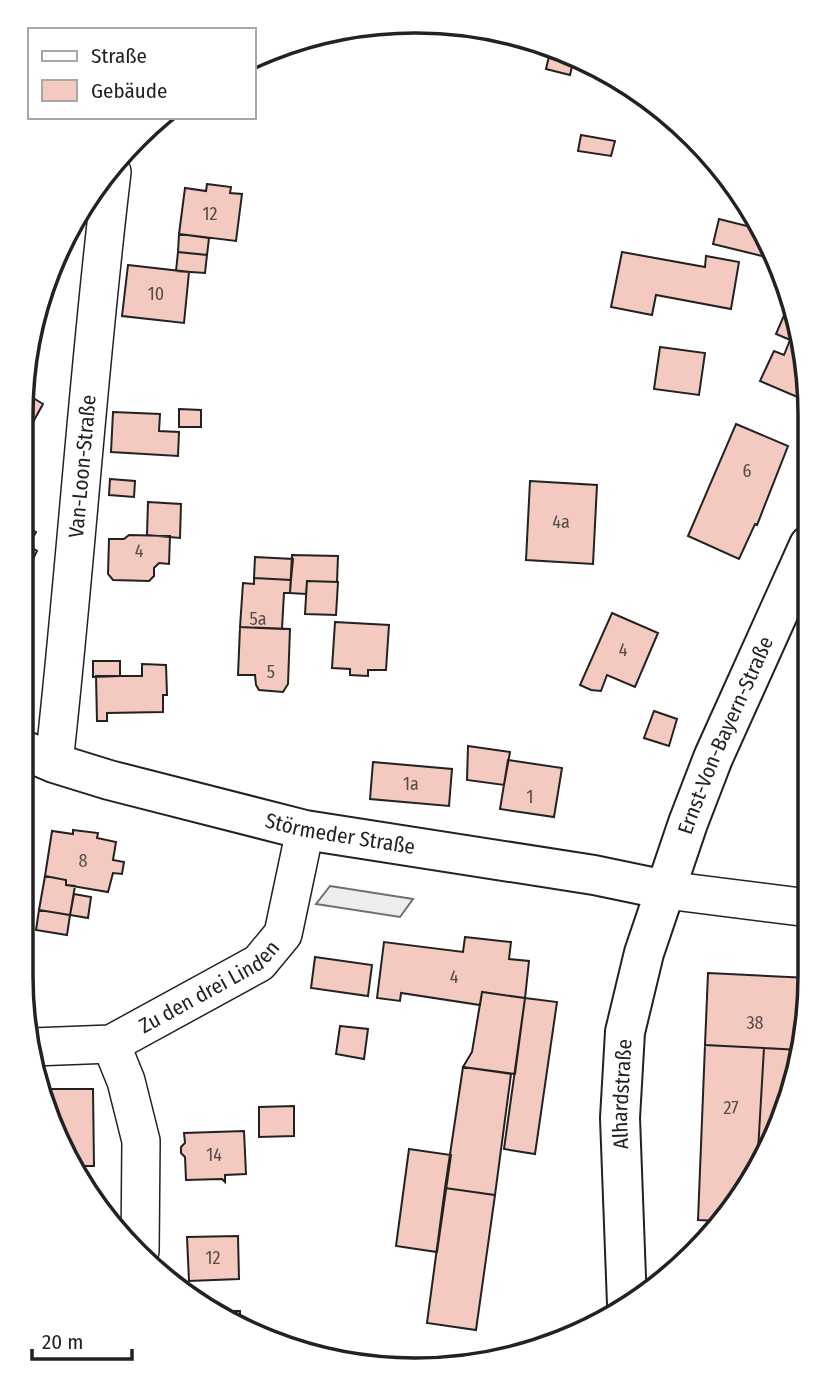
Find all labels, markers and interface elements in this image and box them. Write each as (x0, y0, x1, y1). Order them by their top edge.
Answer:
legend (28, 28, 256, 119)
text: Straße (91, 43, 147, 69)
text: Gebäude (91, 78, 167, 104)
house number: 12 (203, 203, 218, 225)
house number: 10 (148, 283, 164, 305)
street label: Van-Loon-Straße (63, 394, 102, 539)
house number: 6 (743, 460, 752, 482)
house number: 4a (552, 511, 570, 533)
house number: 4 (135, 540, 144, 562)
house number: 5a (249, 608, 267, 630)
street label: Ernst-Von-Bayern-Straße (672, 632, 779, 838)
house number: 4 (619, 639, 628, 661)
house number: 5 (267, 661, 275, 683)
house number: 1a (403, 773, 419, 795)
house number: 1 (526, 786, 534, 808)
street label: Störmeder Straße (262, 807, 417, 860)
house number: 8 (79, 850, 88, 872)
street label: Zu den drei Linden (134, 935, 285, 1039)
house number: 4 (450, 966, 459, 988)
house number: 38 (746, 1012, 764, 1034)
street label: Alhardstraße (607, 1038, 638, 1150)
house number: 27 (723, 1097, 739, 1119)
house number: 14 (206, 1144, 222, 1166)
house number: 12 (206, 1247, 221, 1269)
scale bar (32, 1318, 131, 1362)
text: 20 m (42, 1329, 83, 1355)

